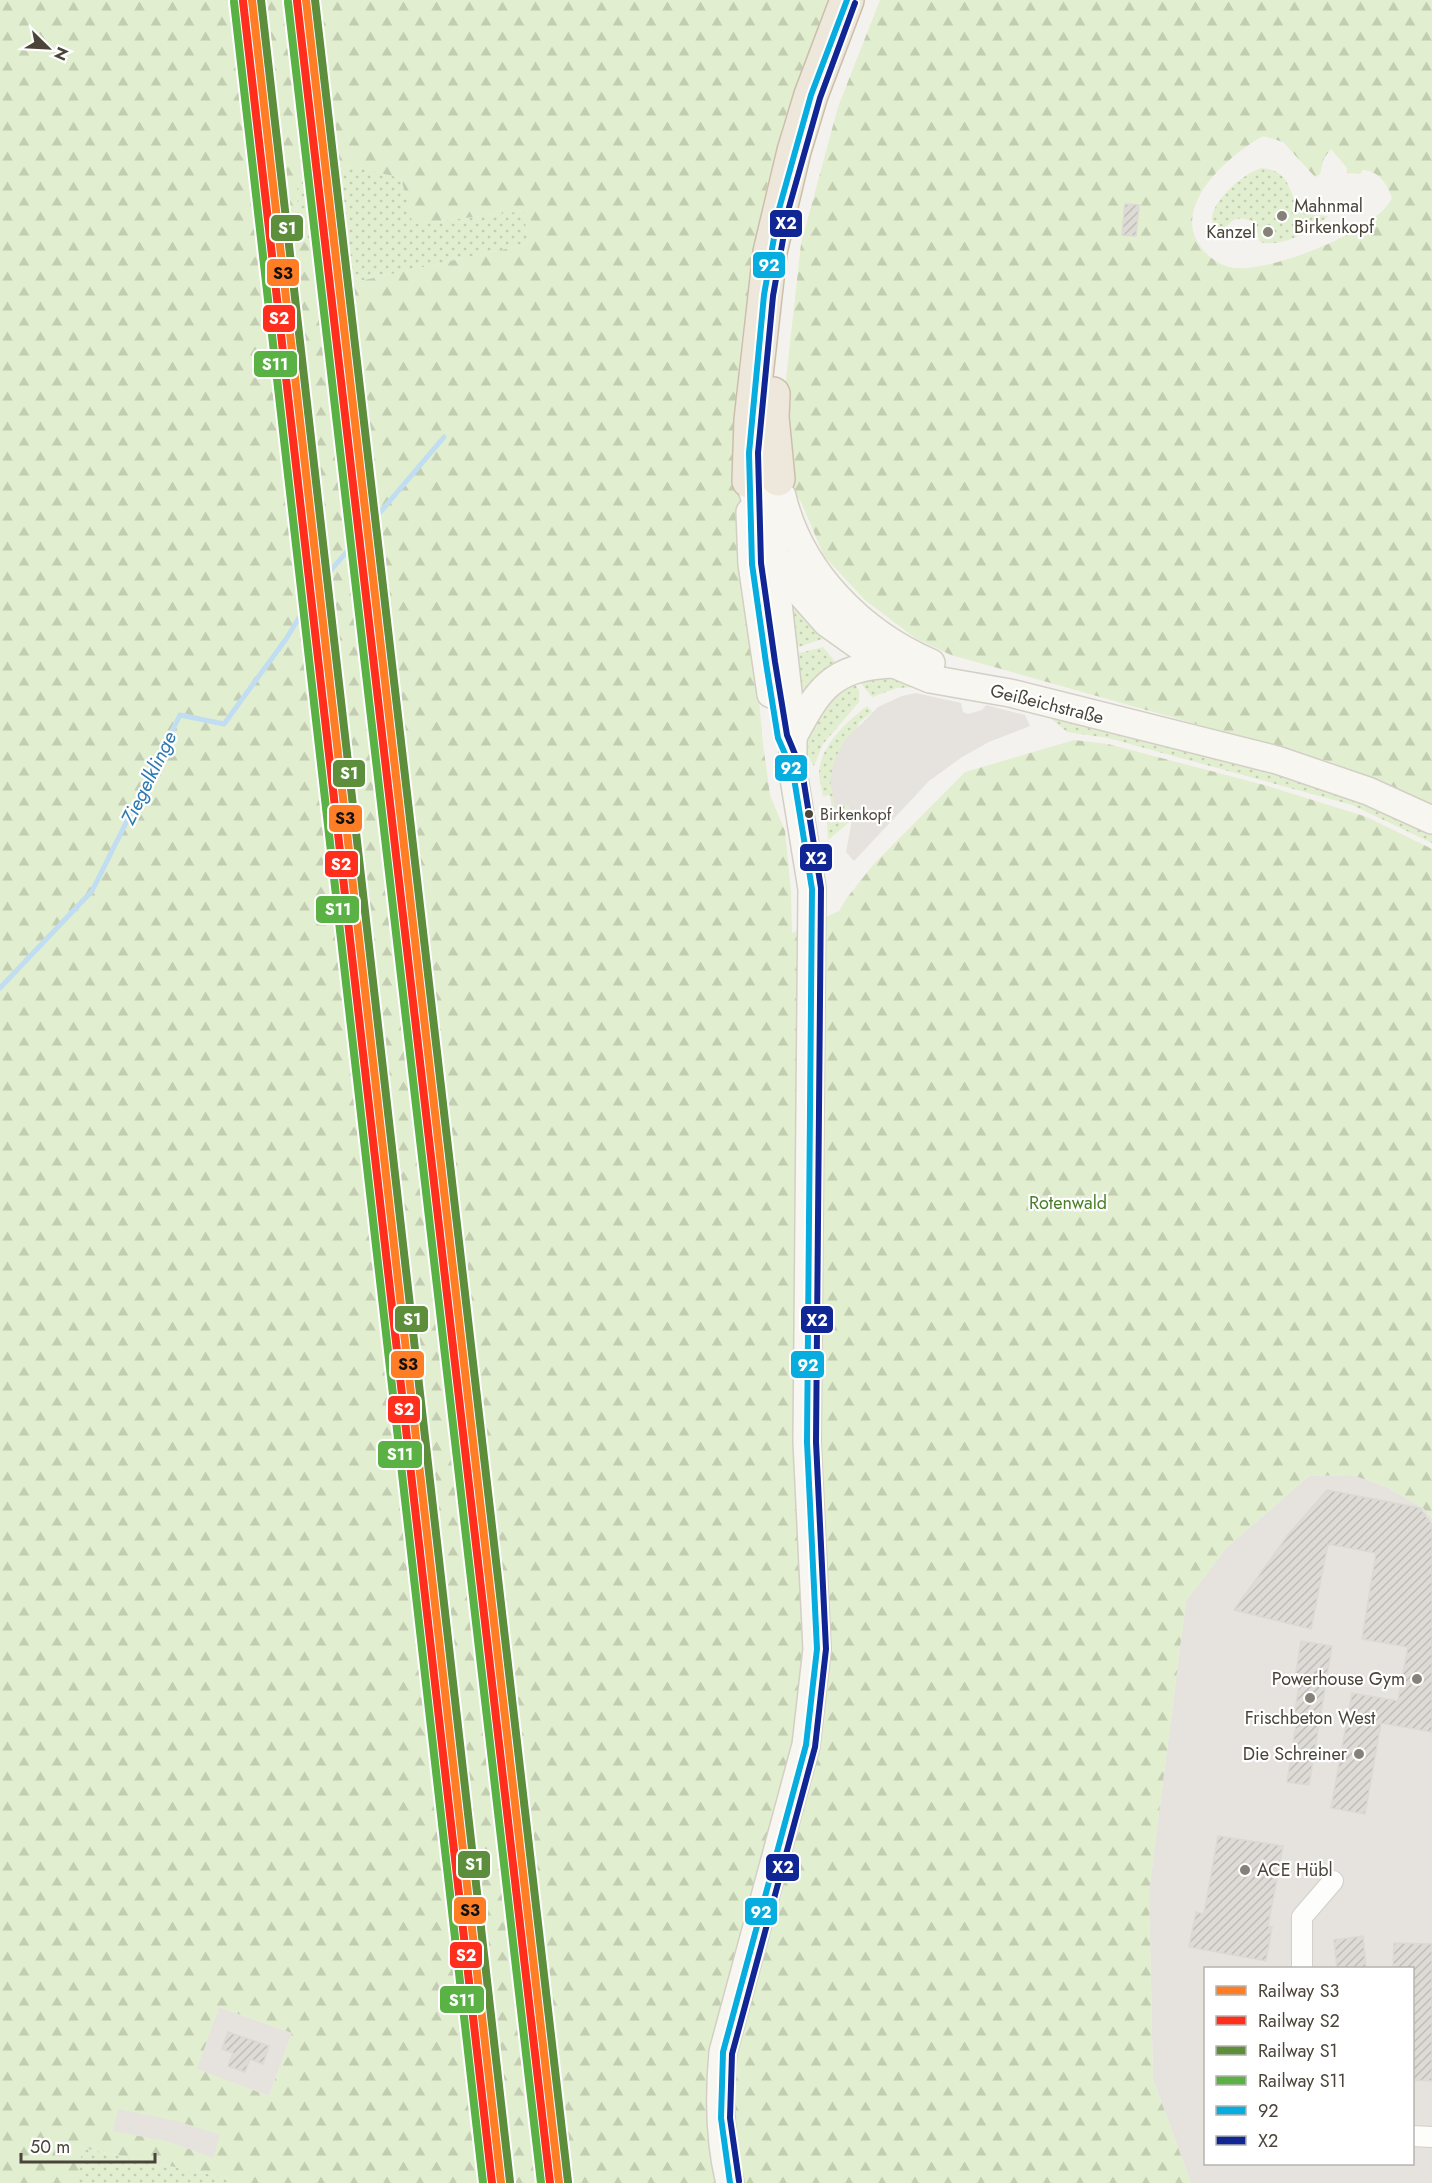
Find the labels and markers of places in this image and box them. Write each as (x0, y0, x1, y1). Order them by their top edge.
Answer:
place label: Mahnmal Birkenkopf (1294, 193, 1375, 240)
marker: Mahnmal Birkenkopf (1275, 209, 1289, 223)
place label: Kanzel (1206, 219, 1256, 245)
marker: Kanzel (1261, 225, 1275, 239)
place label: Birkenkopf (820, 803, 892, 826)
marker: Birkenkopf (803, 808, 815, 820)
place label: Powerhouse Gym (1272, 1666, 1405, 1692)
marker: Powerhouse Gym (1410, 1672, 1424, 1686)
marker: Frischbeton West (1303, 1691, 1317, 1705)
place label: Frischbeton West (1245, 1705, 1376, 1731)
place label: Die Schreiner (1243, 1741, 1348, 1767)
marker: Die Schreiner (1352, 1747, 1366, 1761)
place label: ACE Hübl (1257, 1857, 1333, 1883)
marker: ACE Hübl (1238, 1863, 1252, 1877)

